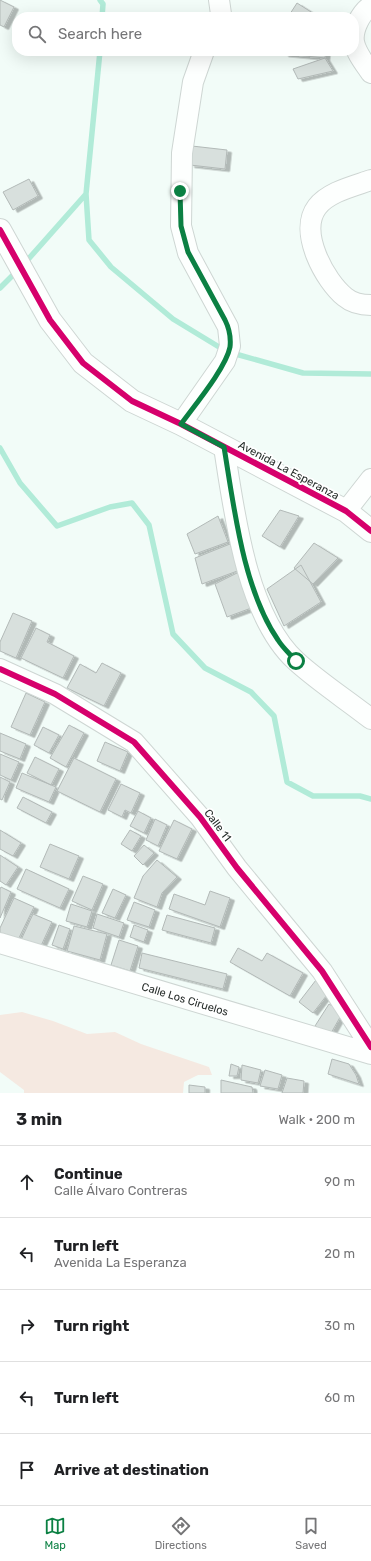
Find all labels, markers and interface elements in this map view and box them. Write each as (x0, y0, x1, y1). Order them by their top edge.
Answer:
search box (12, 12, 359, 56)
icon: search (26, 23, 48, 45)
text: Search here (58, 25, 142, 43)
route end (171, 182, 189, 200)
street label: Avenida La Esperanza (236, 438, 341, 503)
route start (287, 652, 305, 670)
street label: Calle 11 (201, 807, 234, 844)
street label: Calle Los Ciruelos (140, 980, 230, 1019)
text: 3 min (16, 1109, 62, 1129)
text: Walk · 200 m (278, 1112, 355, 1127)
text: Continue (54, 1165, 123, 1183)
icon: ahead (16, 1171, 38, 1193)
text: 90 m (324, 1174, 355, 1189)
text: Calle Álvaro Contreras (54, 1183, 187, 1198)
text: Turn left (54, 1237, 119, 1255)
icon: left (16, 1243, 38, 1265)
text: 20 m (324, 1246, 355, 1261)
text: Avenida La Esperanza (54, 1255, 187, 1270)
icon: right (16, 1315, 38, 1337)
text: Turn right (54, 1317, 129, 1335)
text: 30 m (324, 1318, 355, 1333)
icon: left (16, 1387, 38, 1409)
text: Turn left (54, 1389, 119, 1407)
text: 60 m (324, 1390, 355, 1405)
icon: arrive (16, 1459, 38, 1481)
text: Arrive at destination (54, 1461, 209, 1479)
tab: Map (44, 1515, 66, 1552)
tab: Directions (155, 1515, 207, 1552)
tab: Saved (295, 1515, 327, 1552)

